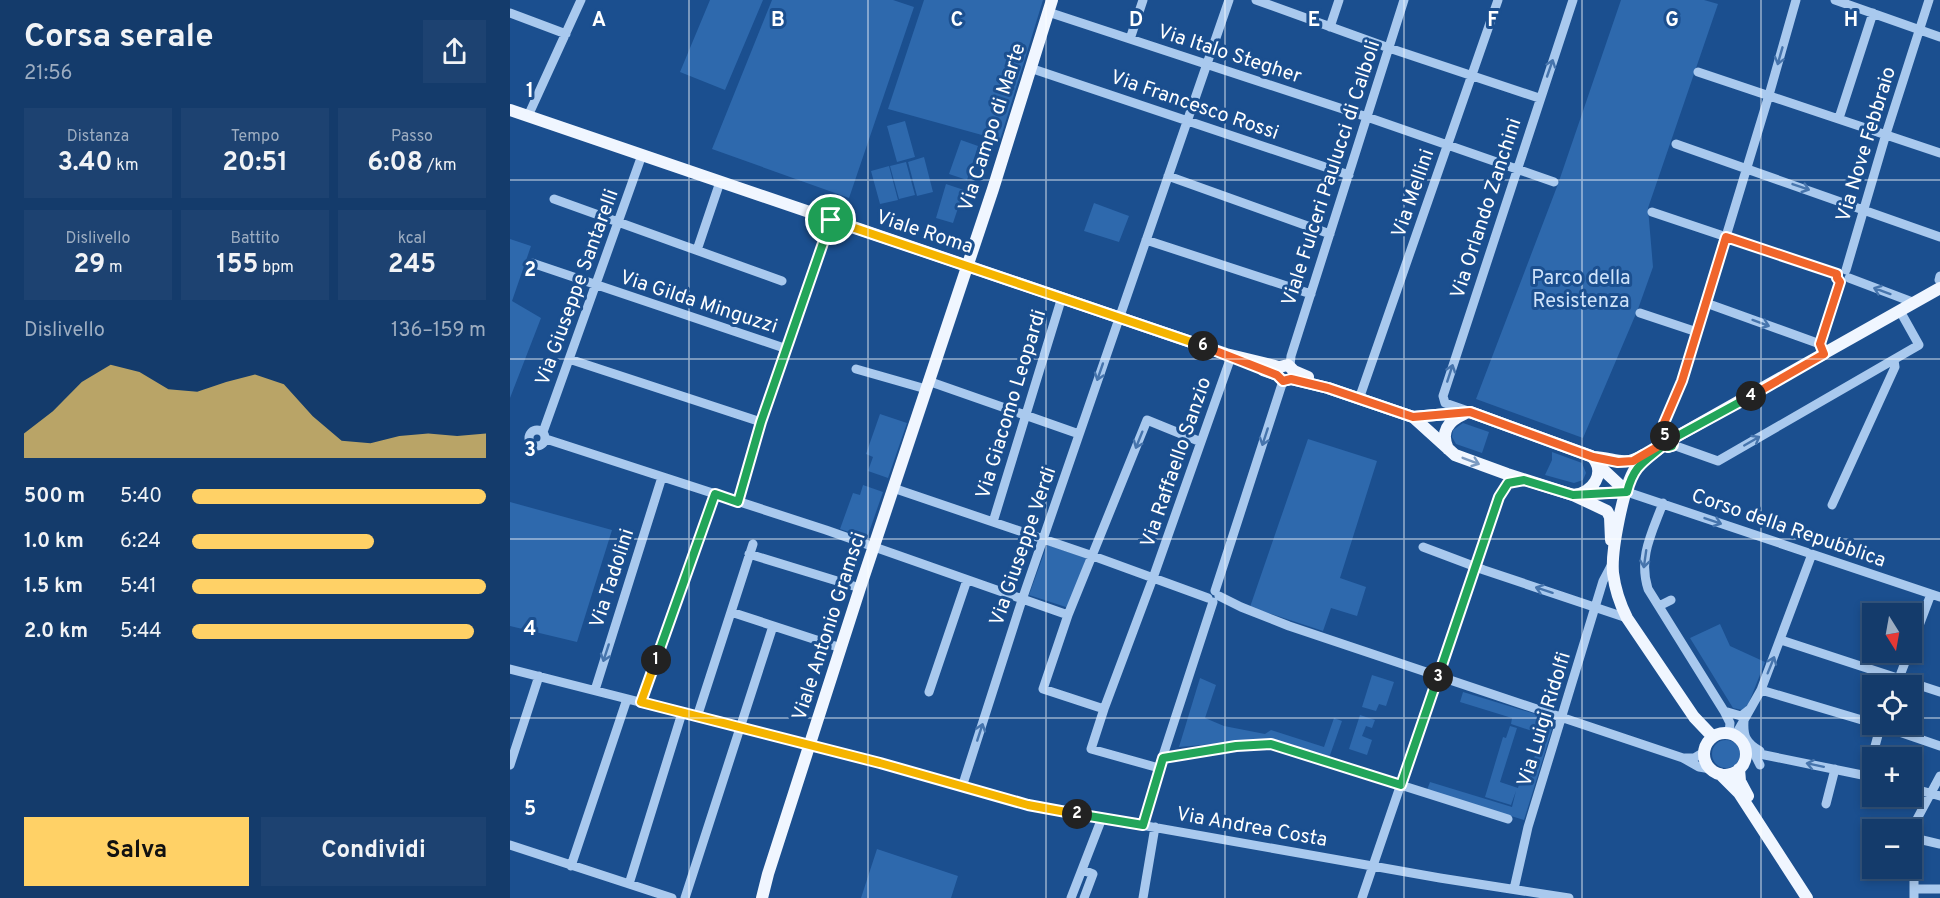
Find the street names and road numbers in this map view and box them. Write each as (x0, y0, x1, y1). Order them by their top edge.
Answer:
street label: Via Italo Stegher (1154, 19, 1305, 90)
street label: Viale Fulceri Paulucci di Calboli (1277, 37, 1387, 310)
street label: Via Campo di Marte (953, 40, 1032, 215)
street label: Via Nove Febbraio (1831, 64, 1903, 225)
street label: Via Francesco Rossi (1107, 65, 1282, 147)
street label: Via Orlando Zanchini (1445, 115, 1528, 302)
street label: Via Mellini (1387, 146, 1441, 241)
street label: Via Giuseppe Santarelli (530, 186, 626, 390)
street label: Viale Roma (872, 205, 976, 261)
street label: Via Gilda Minguzzi (616, 265, 781, 341)
street label: Via Giacomo Leopardi (971, 307, 1053, 502)
street label: Via Raffaello Sanzio (1136, 374, 1218, 551)
street label: Via Giuseppe Verdi (984, 464, 1063, 630)
street label: Corso della Repubblica (1688, 483, 1889, 574)
street label: Via Tadolini (585, 526, 641, 632)
street label: Viale Antonio Gramsci (787, 529, 873, 724)
street label: Via Luigi Ridolfi (1512, 649, 1578, 790)
street label: Via Andrea Costa (1174, 802, 1329, 854)

